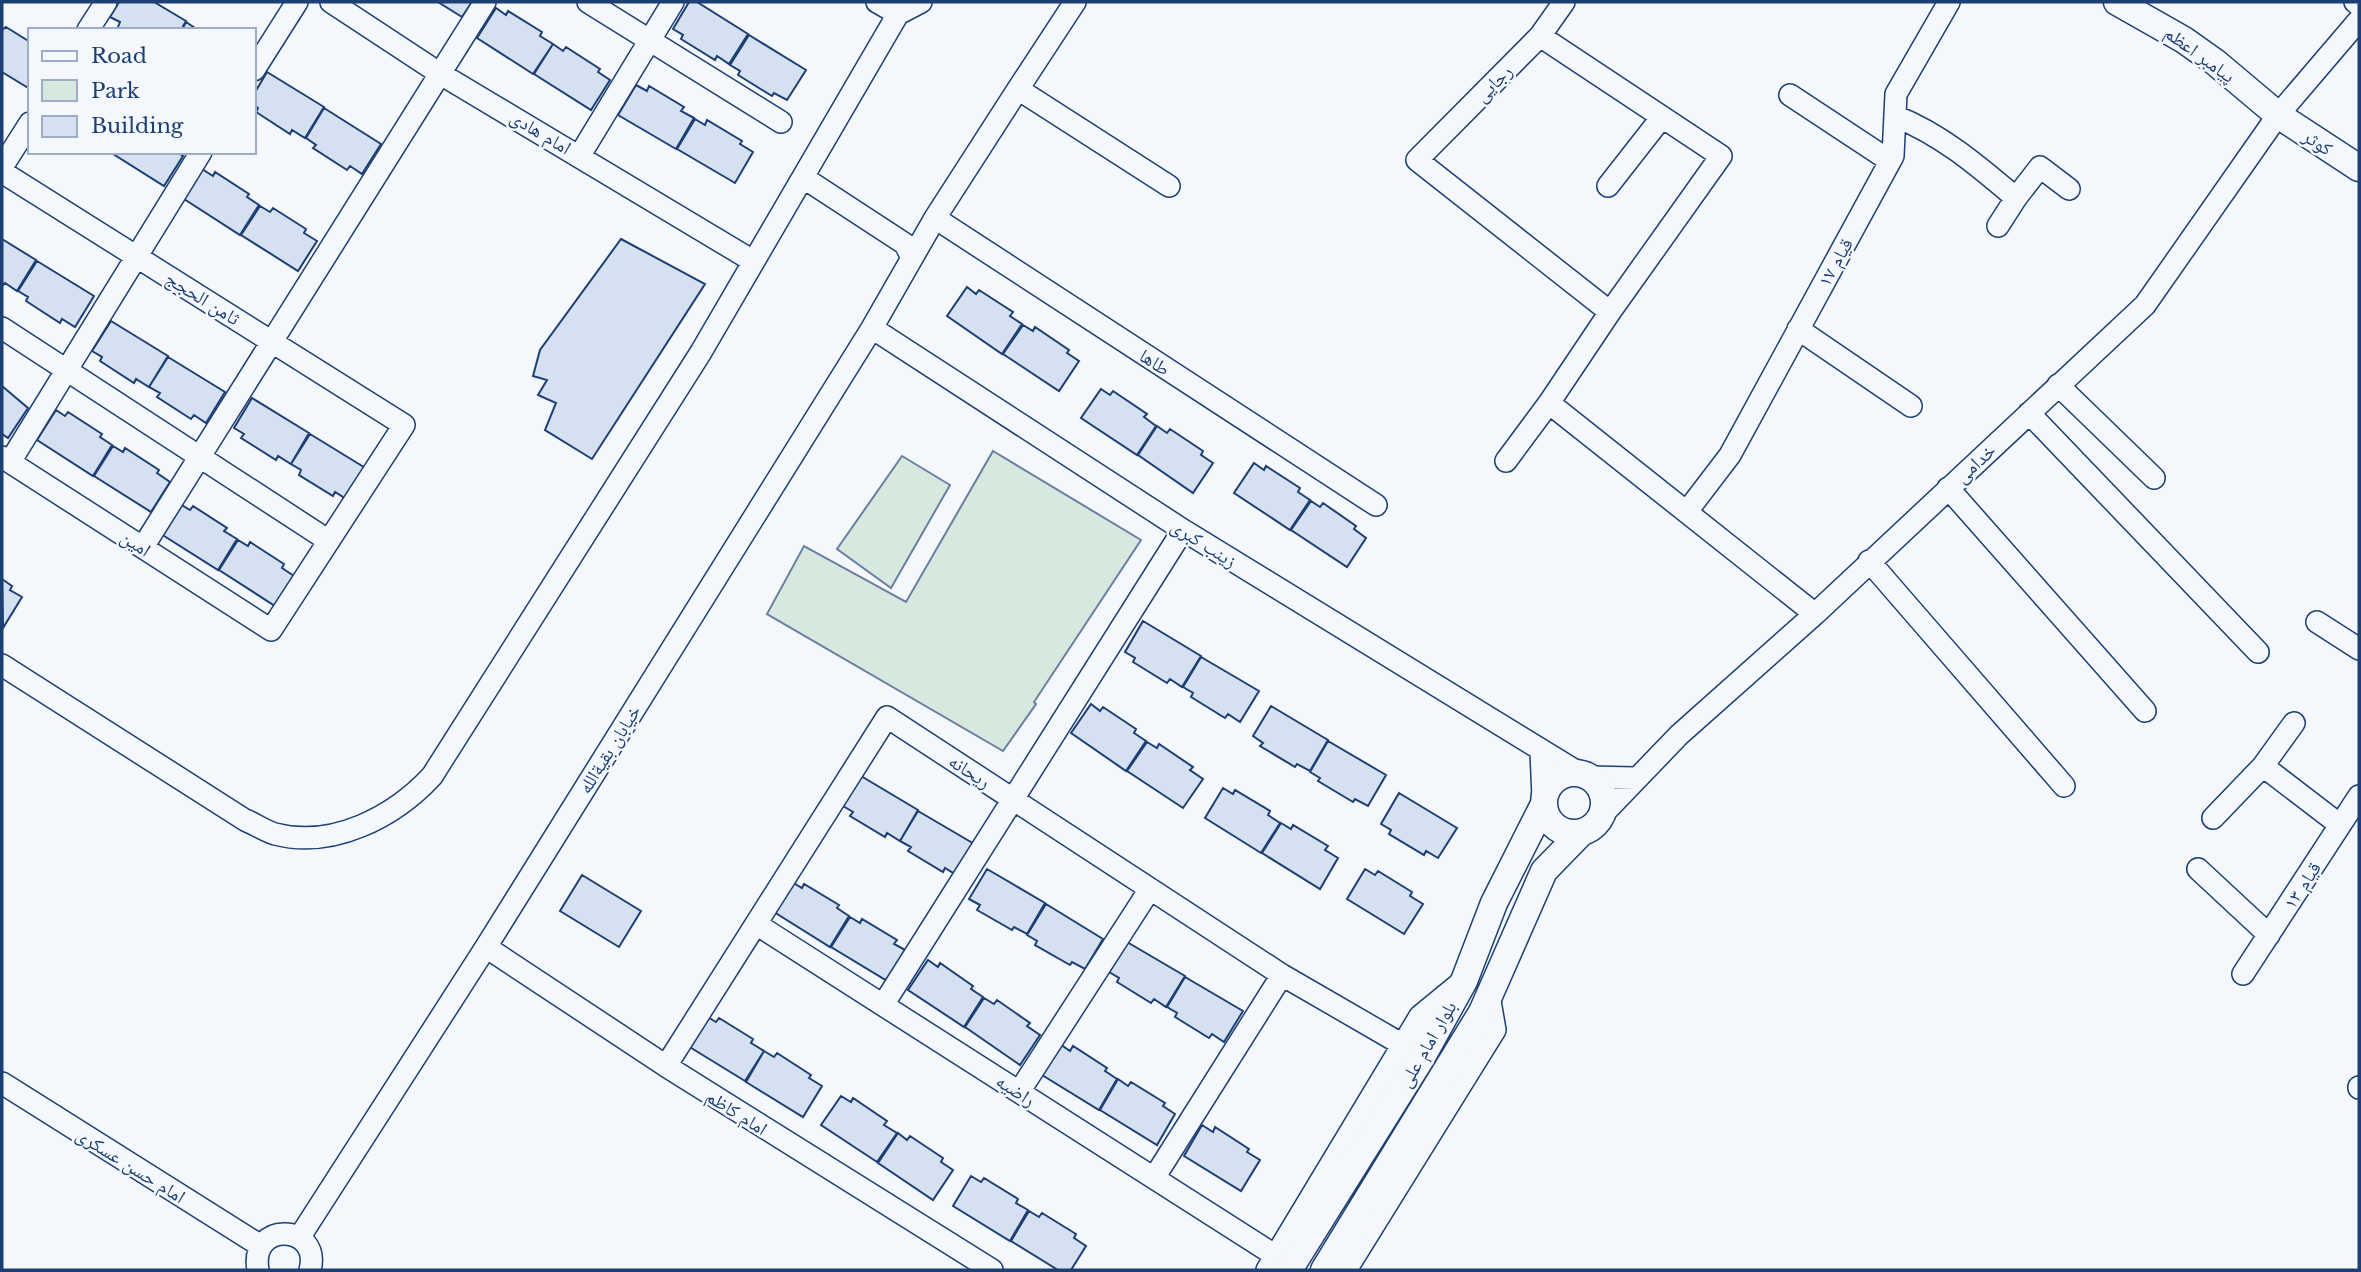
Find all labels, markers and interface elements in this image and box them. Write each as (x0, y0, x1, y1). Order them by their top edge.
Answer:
street label: پیامبر اعظم (2159, 21, 2239, 89)
legend (28, 28, 256, 154)
text: Road (91, 43, 147, 69)
street label: رجایی (1470, 60, 1517, 107)
text: Park (91, 78, 140, 104)
street label: امام هادی (505, 105, 575, 161)
text: Building (91, 113, 184, 139)
street label: کوثر (2298, 124, 2337, 161)
street label: قیام ۱۷ (1813, 234, 1860, 291)
street label: ثامن الحجج (161, 267, 244, 331)
street label: طاها (1135, 344, 1174, 381)
street label: خدامی (1950, 439, 2000, 488)
street label: زینب کبری (1167, 514, 1241, 573)
street label: امین (116, 525, 155, 562)
street label: خیابان بقیةالله (573, 701, 646, 798)
street label: ریحانه (945, 749, 995, 793)
street label: قیام ۱۳ (2279, 857, 2328, 914)
street label: بلوار امام علی (1393, 997, 1463, 1093)
street label: راضیه (992, 1069, 1040, 1112)
street label: امام کاظم (701, 1085, 772, 1142)
street label: امام حسن عسکری (71, 1123, 190, 1210)

